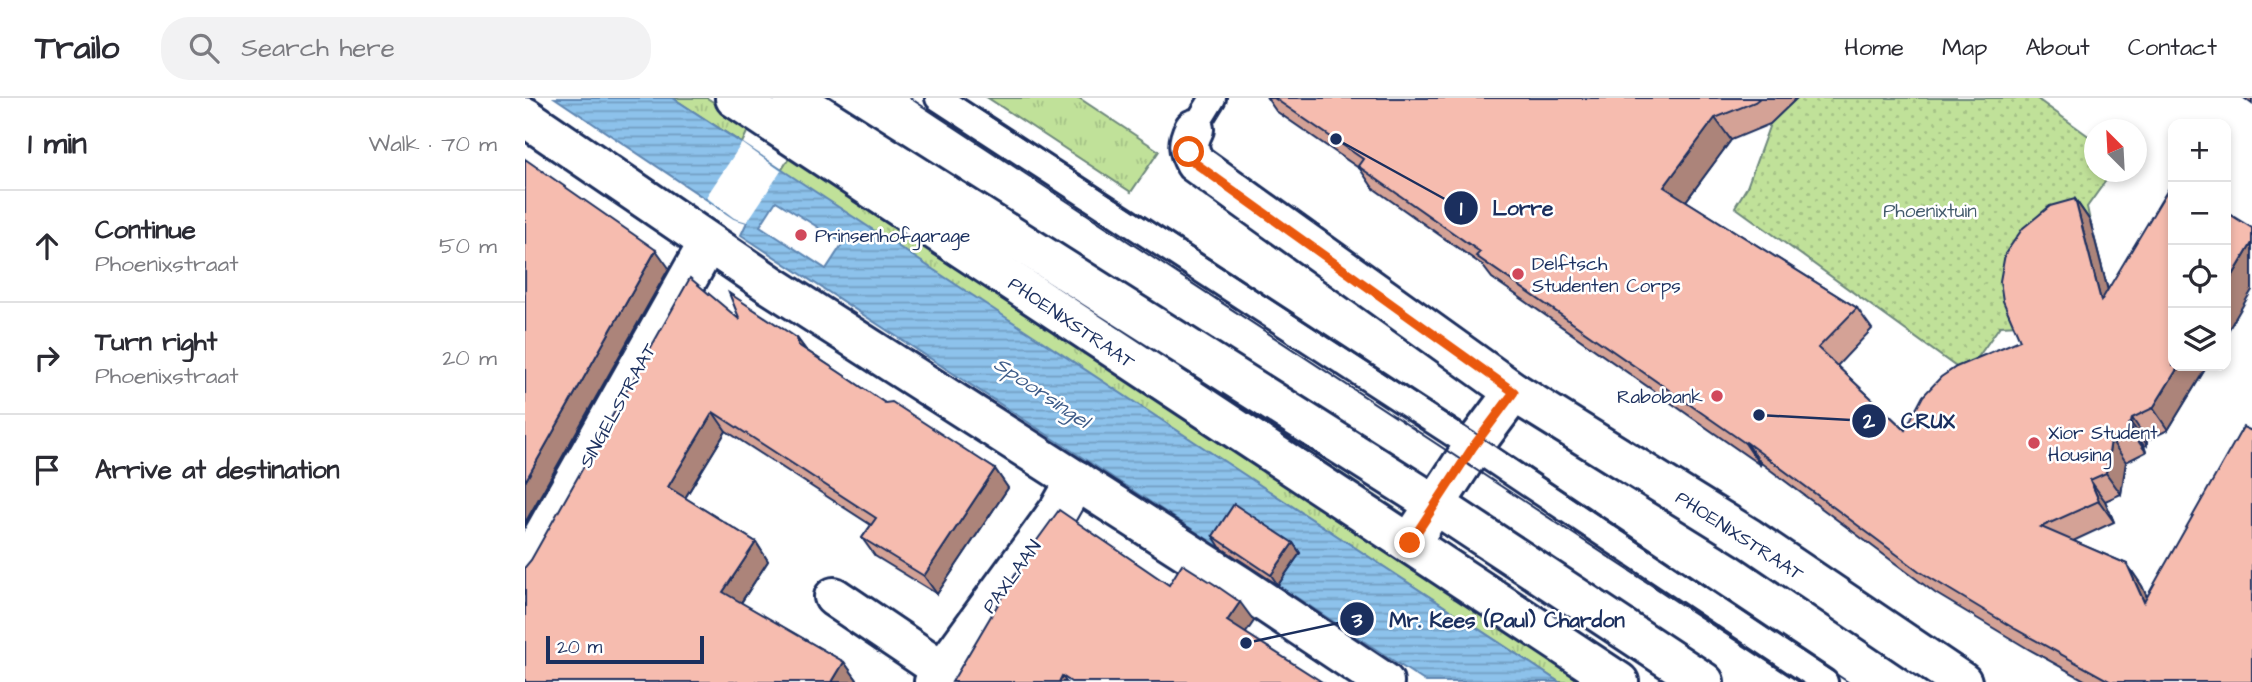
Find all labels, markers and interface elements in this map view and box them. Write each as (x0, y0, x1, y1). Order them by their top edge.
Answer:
search box (161, 17, 651, 80)
text: Trailo (35, 25, 119, 71)
icon: search (185, 29, 223, 67)
text: Search here (241, 30, 395, 66)
text: Home (1844, 31, 1904, 65)
text: Map (1942, 31, 1987, 65)
text: About (2025, 31, 2090, 65)
text: Contact (2128, 31, 2217, 65)
north arrow (2084, 119, 2147, 182)
map controls (2168, 119, 2231, 371)
button: + (2168, 119, 2231, 182)
text: 1 min (28, 123, 87, 165)
text: Walk · 70 m (369, 128, 497, 160)
route start (1173, 136, 1204, 167)
button: − (2168, 182, 2231, 245)
callout: Lorre (1443, 187, 1567, 229)
text: 1 (1460, 194, 1463, 223)
text: Lorre (1493, 194, 1554, 223)
park label: Phoenixtuin (1883, 198, 1977, 225)
text: Continue (95, 212, 196, 248)
place label: Prinsenhofgarage (815, 223, 970, 251)
icon: ahead (28, 227, 66, 265)
marker: Prinsenhofgarage (793, 227, 809, 243)
text: 50 m (439, 230, 497, 262)
button: locate (2168, 245, 2231, 308)
text: Phoenixstraat (95, 248, 238, 280)
place label: Delftsch Studenten Corps (1532, 251, 1681, 300)
marker: Delftsch Studenten Corps (1510, 266, 1526, 282)
street label: PHOENIXSTRAAT (1002, 271, 1140, 376)
button: layers (2168, 308, 2231, 371)
text: Turn right (95, 324, 217, 360)
icon: right (28, 339, 66, 377)
street label: SINGELSTRAAT (573, 339, 664, 473)
text: 20 m (442, 342, 497, 374)
water label: Spoorsingel (987, 350, 1098, 438)
text: Phoenixstraat (95, 360, 238, 392)
place label: Rabobank (1617, 384, 1703, 411)
marker: Rabobank (1709, 388, 1725, 404)
callout: CRUX (1852, 400, 1969, 442)
text: 2 (1862, 407, 1876, 436)
text: CRUX (1901, 407, 1956, 436)
place label: Xior Student Housing (2048, 420, 2158, 470)
marker: Xior Student Housing (2026, 435, 2042, 451)
icon: arrive (28, 451, 66, 489)
text: Arrive at destination (95, 452, 340, 488)
street label: PHOENIXSTRAAT (1670, 485, 1809, 588)
route end (1394, 527, 1425, 558)
street label: PAXLAAN (976, 534, 1048, 619)
callout: Mr. Kees (Paul) Chardon (1340, 598, 1638, 640)
text: 3 (1351, 606, 1363, 635)
text: Mr. Kees (Paul) Chardon (1389, 606, 1625, 635)
scale bar (546, 633, 703, 665)
text: 20 m (557, 634, 602, 661)

